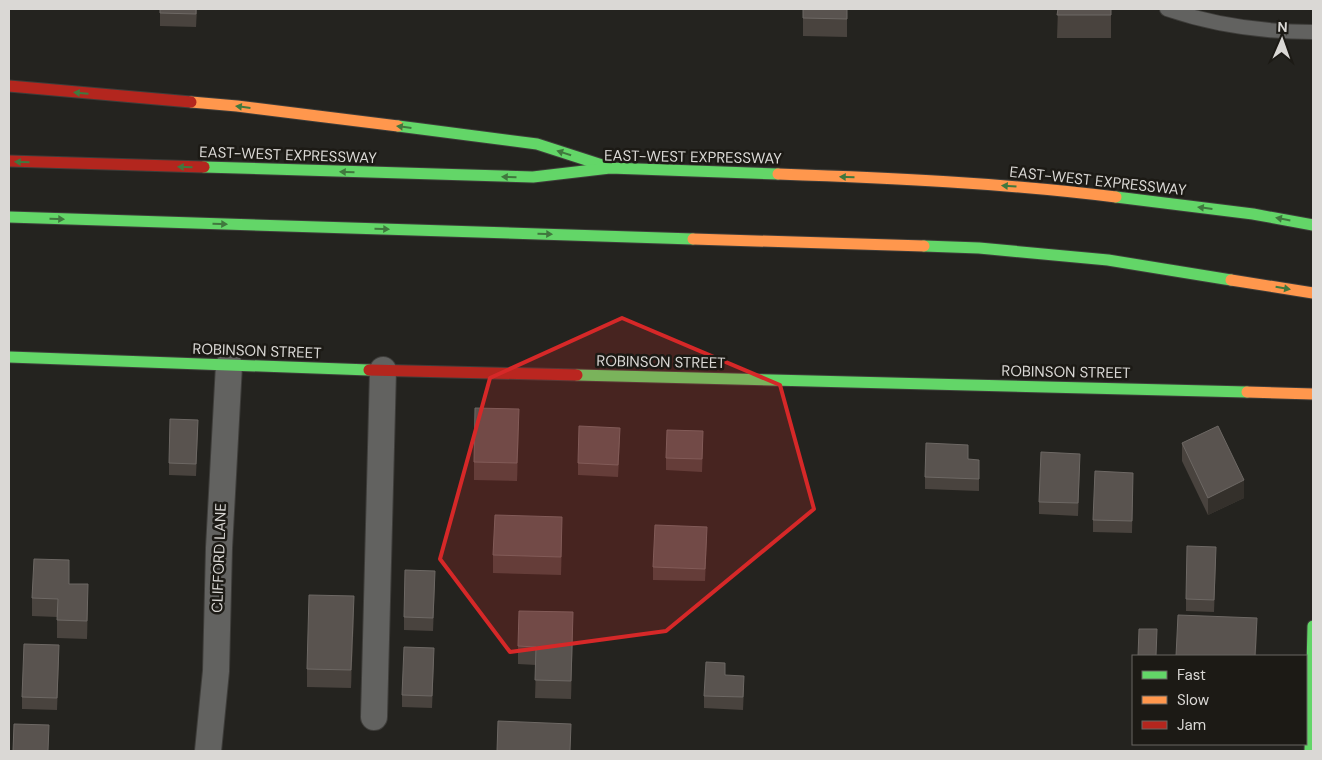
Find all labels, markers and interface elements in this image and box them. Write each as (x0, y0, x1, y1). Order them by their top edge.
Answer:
north arrow (1257, 15, 1307, 65)
text: N (1277, 18, 1288, 36)
one-way arrow (72, 88, 88, 96)
one-way arrow (234, 103, 250, 111)
one-way arrow (395, 123, 411, 131)
street label: EAST-WEST EXPRESSWAY (199, 142, 377, 168)
street label: EAST-WEST EXPRESSWAY (604, 145, 782, 169)
one-way arrow (556, 149, 571, 156)
one-way arrow (14, 158, 30, 166)
one-way arrow (176, 162, 192, 170)
street label: EAST-WEST EXPRESSWAY (1009, 162, 1188, 200)
one-way arrow (339, 167, 355, 175)
one-way arrow (501, 172, 517, 180)
one-way arrow (838, 172, 854, 180)
one-way arrow (1000, 182, 1016, 190)
one-way arrow (1197, 204, 1213, 212)
one-way arrow (50, 215, 66, 223)
one-way arrow (1275, 215, 1291, 223)
one-way arrow (212, 220, 228, 228)
one-way arrow (375, 226, 391, 234)
one-way arrow (537, 231, 553, 239)
one-way arrow (1275, 284, 1291, 292)
street label: ROBINSON STREET (192, 339, 322, 363)
street label: ROBINSON STREET (596, 351, 726, 373)
street label: ROBINSON STREET (1001, 361, 1131, 383)
street label: CLIFFORD LANE (207, 503, 231, 613)
legend (1132, 655, 1307, 745)
text: Fast (1177, 665, 1206, 685)
text: Slow (1177, 690, 1210, 710)
text: Jam (1177, 715, 1206, 735)

